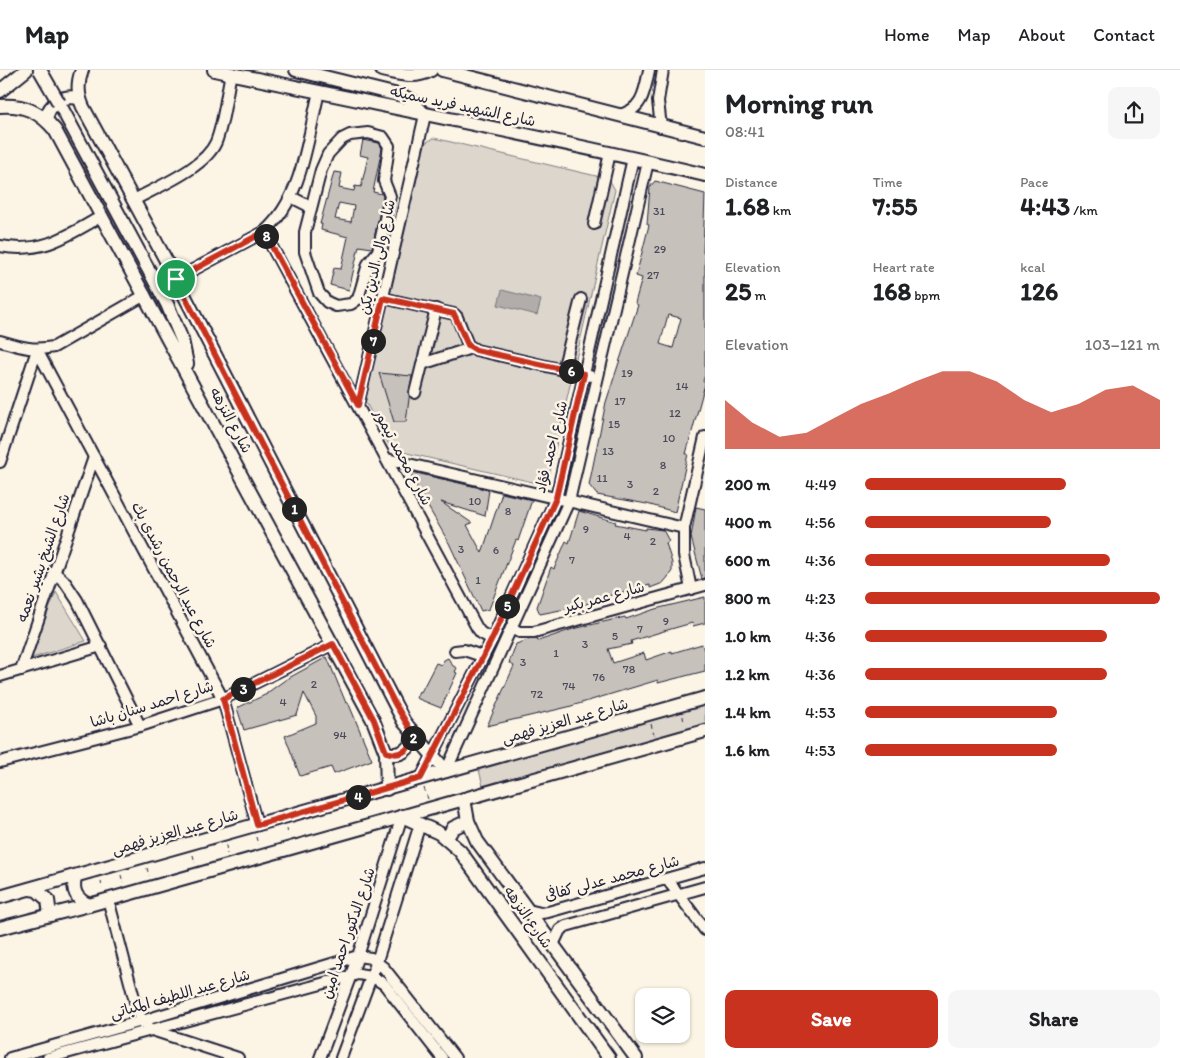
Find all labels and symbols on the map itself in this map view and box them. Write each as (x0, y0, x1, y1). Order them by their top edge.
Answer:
street label: شارع الشهيد فريد سميكه (388, 82, 537, 131)
street label: شارع والى الدين يكن (355, 197, 400, 317)
house number: 31 (653, 204, 665, 218)
pin: 8 (254, 224, 278, 248)
house number: 29 (654, 242, 666, 256)
pin (155, 258, 197, 300)
house number: 27 (647, 268, 659, 282)
pin: 7 (360, 328, 386, 354)
pin: 6 (558, 358, 584, 384)
house number: 19 (621, 366, 633, 380)
house number: 14 (676, 379, 688, 393)
street label: شارع النزهه (205, 384, 256, 457)
house number: 17 (614, 394, 626, 408)
street label: شارع احمد فؤاد (531, 399, 572, 495)
street label: شارع محمد تيمور (369, 405, 436, 509)
house number: 12 (669, 406, 682, 420)
house number: 15 (608, 417, 620, 431)
house number: 10 (663, 431, 675, 445)
house number: 13 (602, 444, 615, 458)
house number: 8 (660, 458, 667, 472)
house number: 11 (596, 471, 608, 485)
house number: 3 (627, 477, 634, 491)
house number: 2 (653, 484, 660, 498)
street label: شارع الشيخ بشير نعمه (13, 491, 74, 625)
house number: 10 (469, 494, 481, 508)
pin: 1 (282, 496, 306, 522)
street label: شارع عبد الرحمن رشدى بك (127, 499, 220, 652)
house number: 8 (505, 504, 512, 518)
house number: 9 (583, 522, 589, 536)
house number: 4 (623, 529, 631, 543)
house number: 2 (650, 534, 657, 548)
house number: 3 (458, 542, 465, 556)
house number: 6 (493, 543, 499, 557)
house number: 7 (569, 553, 575, 567)
house number: 1 (475, 573, 481, 587)
street label: شارع عمر بكير (559, 578, 647, 618)
pin: 5 (494, 594, 520, 618)
house number: 9 (663, 614, 669, 628)
house number: 7 (637, 622, 643, 636)
house number: 5 (612, 629, 618, 643)
house number: 3 (582, 637, 589, 651)
house number: 1 (553, 646, 559, 660)
house number: 3 (520, 655, 527, 669)
house number: 78 (623, 662, 636, 676)
house number: 76 (593, 670, 605, 684)
pin: 3 (230, 676, 256, 702)
street label: شارع احمد سنان باشا (88, 677, 216, 732)
house number: 2 (311, 677, 318, 691)
house number: 74 (562, 679, 576, 693)
house number: 72 (531, 687, 544, 701)
street label: شارع عبد العزيز فهمى (500, 694, 631, 749)
house number: 4 (279, 695, 287, 709)
pin: 2 (400, 726, 426, 750)
house number: 94 (333, 728, 347, 742)
pin: 4 (346, 784, 370, 810)
street label: شارع عبد العزيز فهمى (110, 805, 241, 860)
street label: شارع محمد عدلى كفافى (542, 850, 682, 906)
street label: شارع الدكتور احمد امين (317, 865, 380, 1001)
street label: شارع النزهه (499, 882, 556, 952)
street label: شارع عبد اللطيف المكباتى (108, 965, 252, 1024)

